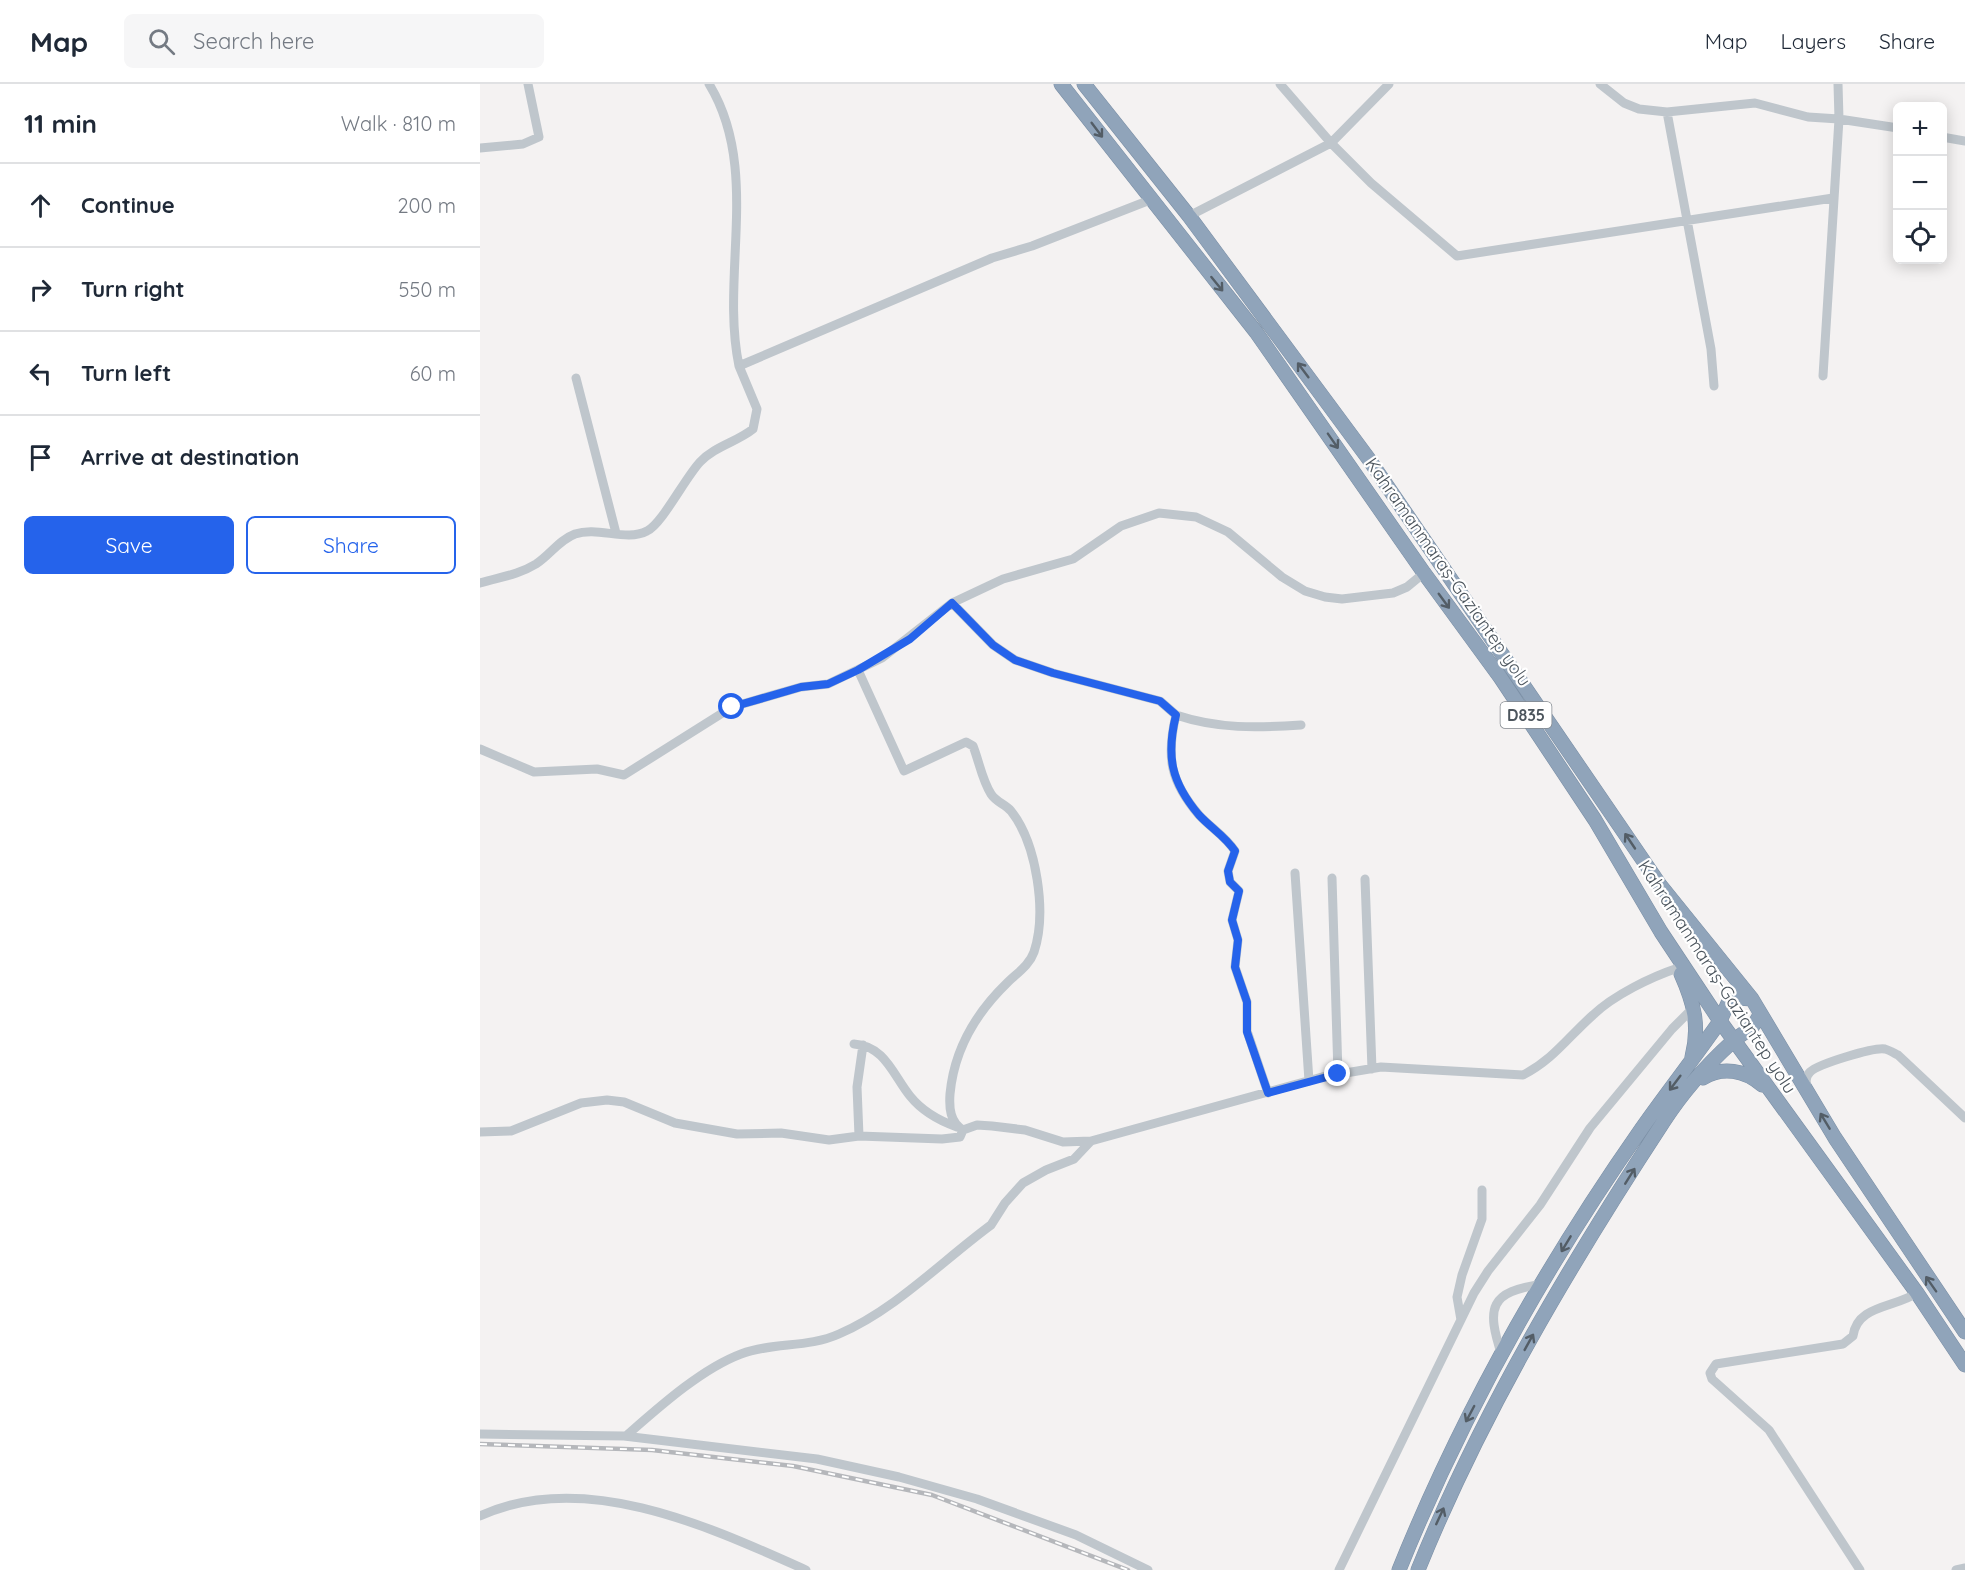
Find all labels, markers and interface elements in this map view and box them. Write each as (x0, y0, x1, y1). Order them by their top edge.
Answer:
search box (124, 14, 544, 68)
text: Map (30, 24, 88, 59)
icon: search (145, 25, 178, 58)
text: Search here (193, 27, 315, 55)
text: Map (1705, 28, 1748, 54)
text: Layers (1781, 28, 1846, 54)
text: Share (1879, 28, 1935, 54)
map controls (1893, 102, 1947, 264)
button: + (1893, 102, 1947, 156)
text: 11 min (24, 107, 97, 140)
text: Walk · 810 m (341, 111, 456, 136)
one-way arrow (1091, 122, 1103, 138)
button: − (1893, 156, 1947, 210)
icon: ahead (24, 189, 57, 222)
text: Continue (81, 191, 175, 219)
text: 200 m (397, 193, 456, 218)
button: locate (1893, 210, 1947, 264)
icon: right (24, 273, 57, 306)
text: Turn right (81, 275, 185, 303)
one-way arrow (1211, 276, 1224, 292)
text: 550 m (399, 277, 456, 302)
icon: left (24, 357, 57, 390)
text: Turn left (81, 359, 171, 387)
text: 60 m (410, 361, 456, 386)
one-way arrow (1297, 363, 1310, 379)
one-way arrow (1327, 432, 1339, 448)
icon: arrive (24, 441, 57, 474)
text: Arrive at destination (81, 443, 299, 471)
street label: Kahramanmaraş-Gaziantep yolu (1360, 453, 1536, 690)
button: Save (24, 516, 234, 574)
button: Share (246, 516, 456, 574)
one-way arrow (1437, 593, 1450, 609)
route start (718, 693, 744, 719)
road number: D835 (1500, 702, 1552, 728)
one-way arrow (1624, 833, 1636, 850)
street label: Kahramanmaraş-Gaziantep yolu (1633, 856, 1802, 1098)
route end (1324, 1060, 1350, 1086)
one-way arrow (1669, 1074, 1682, 1090)
one-way arrow (1819, 1113, 1831, 1130)
one-way arrow (1623, 1167, 1636, 1184)
one-way arrow (1560, 1235, 1572, 1252)
one-way arrow (1925, 1277, 1937, 1293)
one-way arrow (1524, 1334, 1535, 1352)
one-way arrow (1464, 1405, 1476, 1422)
one-way arrow (1435, 1508, 1447, 1526)

